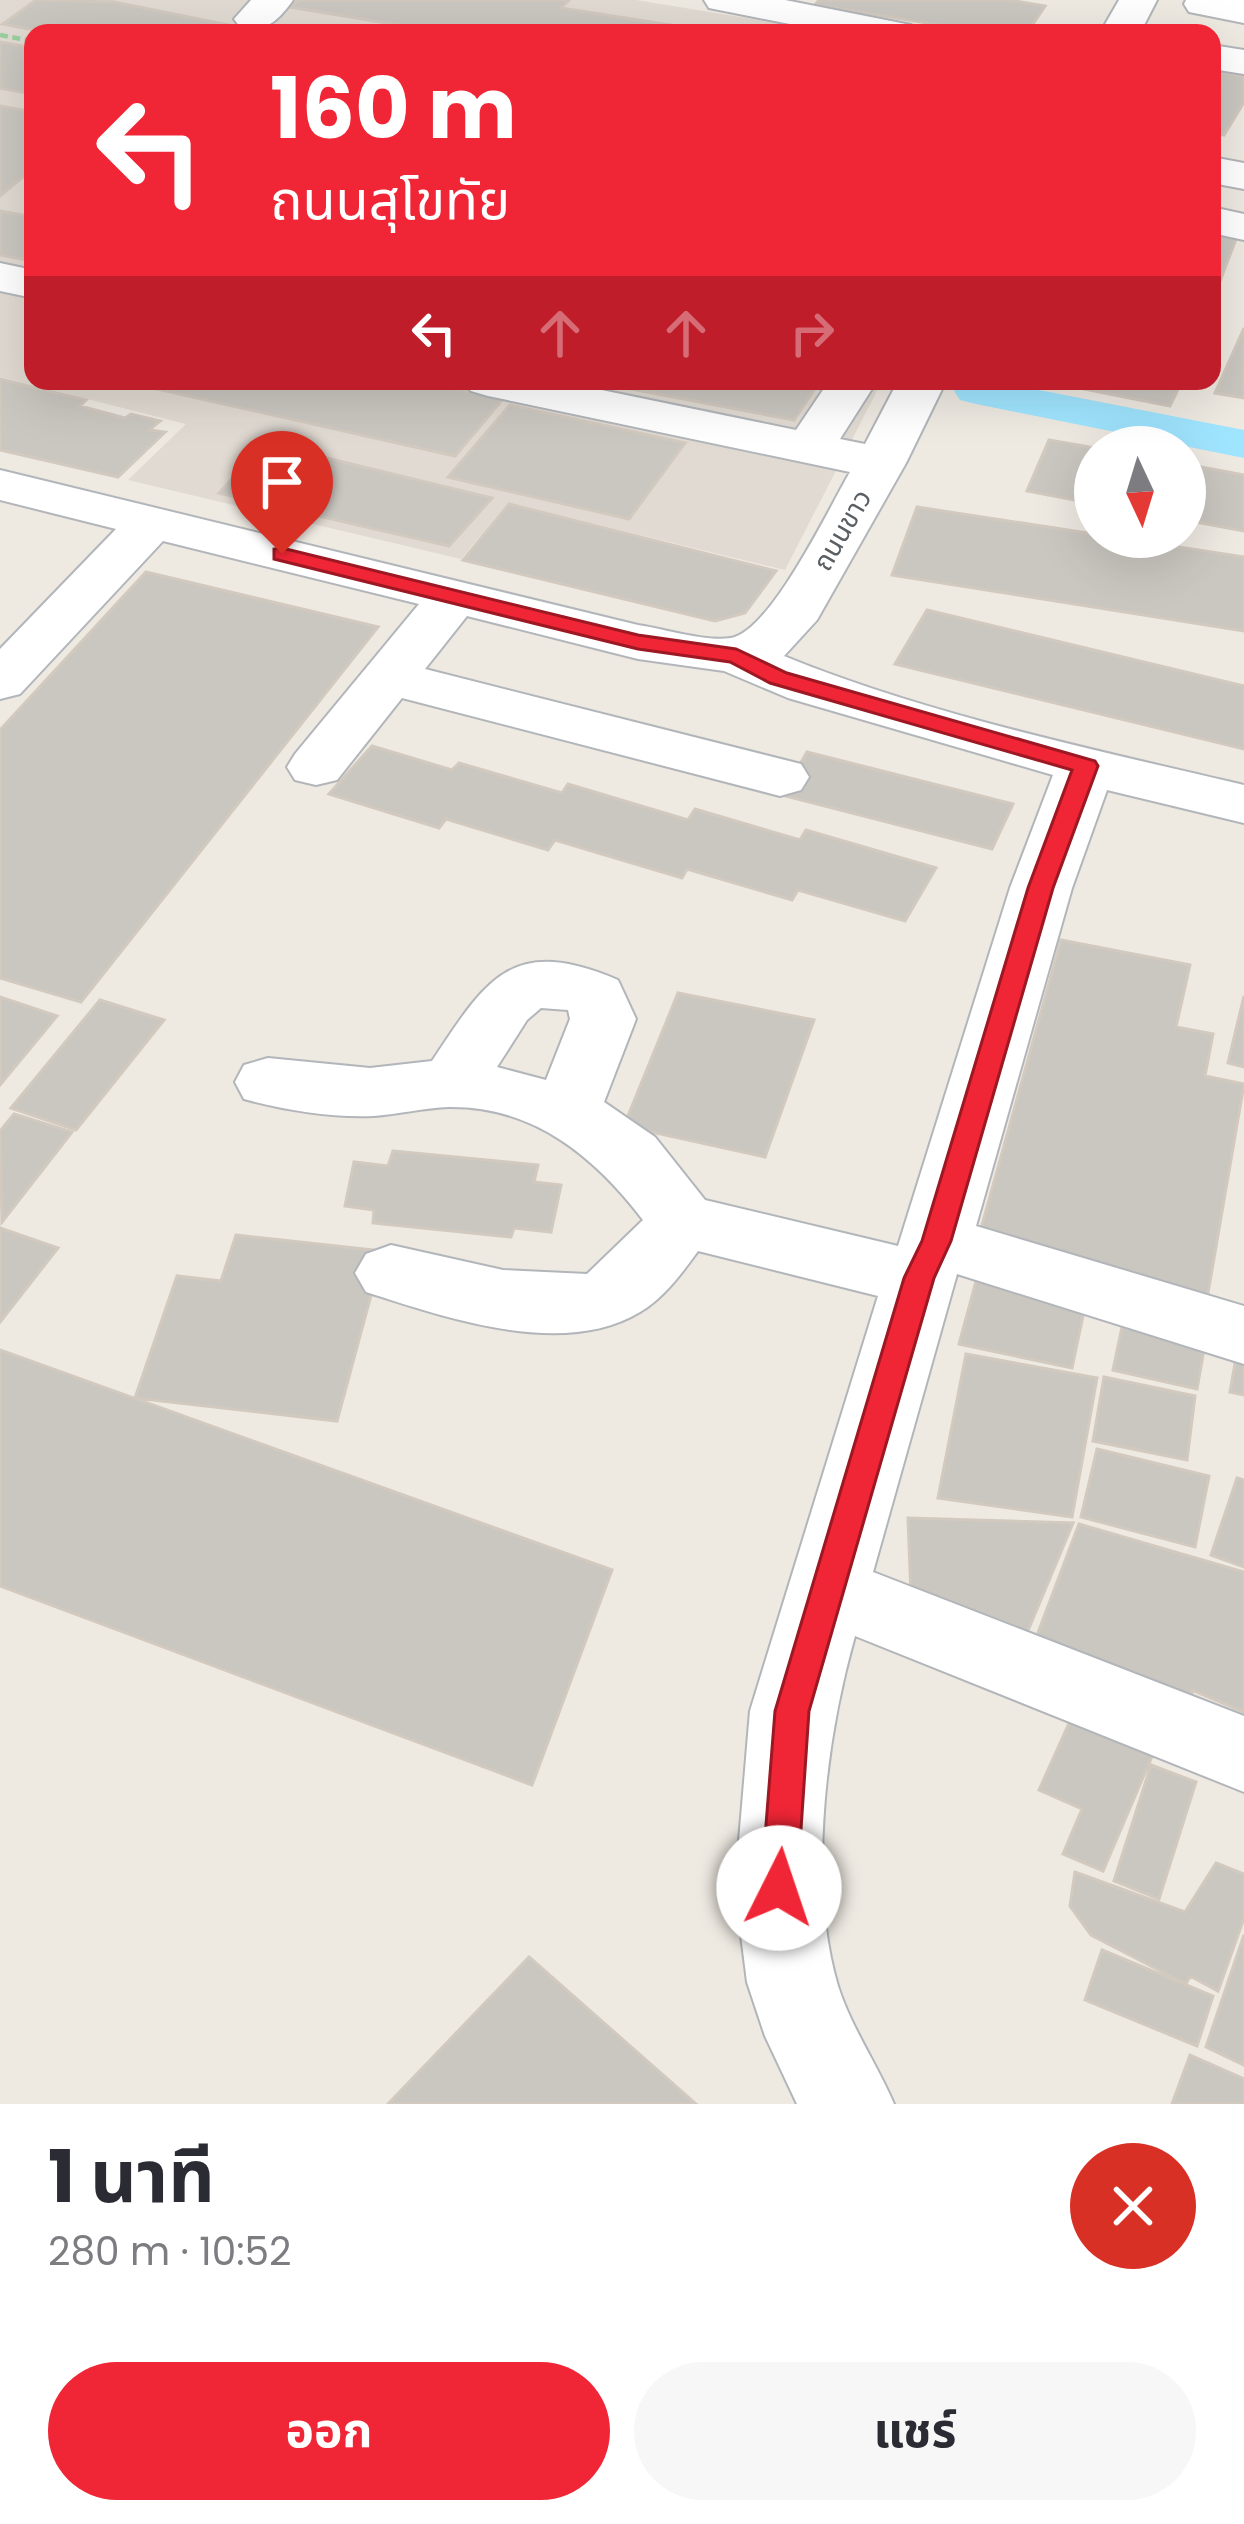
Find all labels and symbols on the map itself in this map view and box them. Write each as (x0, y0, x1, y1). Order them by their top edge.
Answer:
north arrow (1074, 426, 1206, 558)
pin (231, 431, 333, 554)
street label: ถนนขาว (804, 482, 880, 578)
position arrow (716, 1825, 842, 1951)

